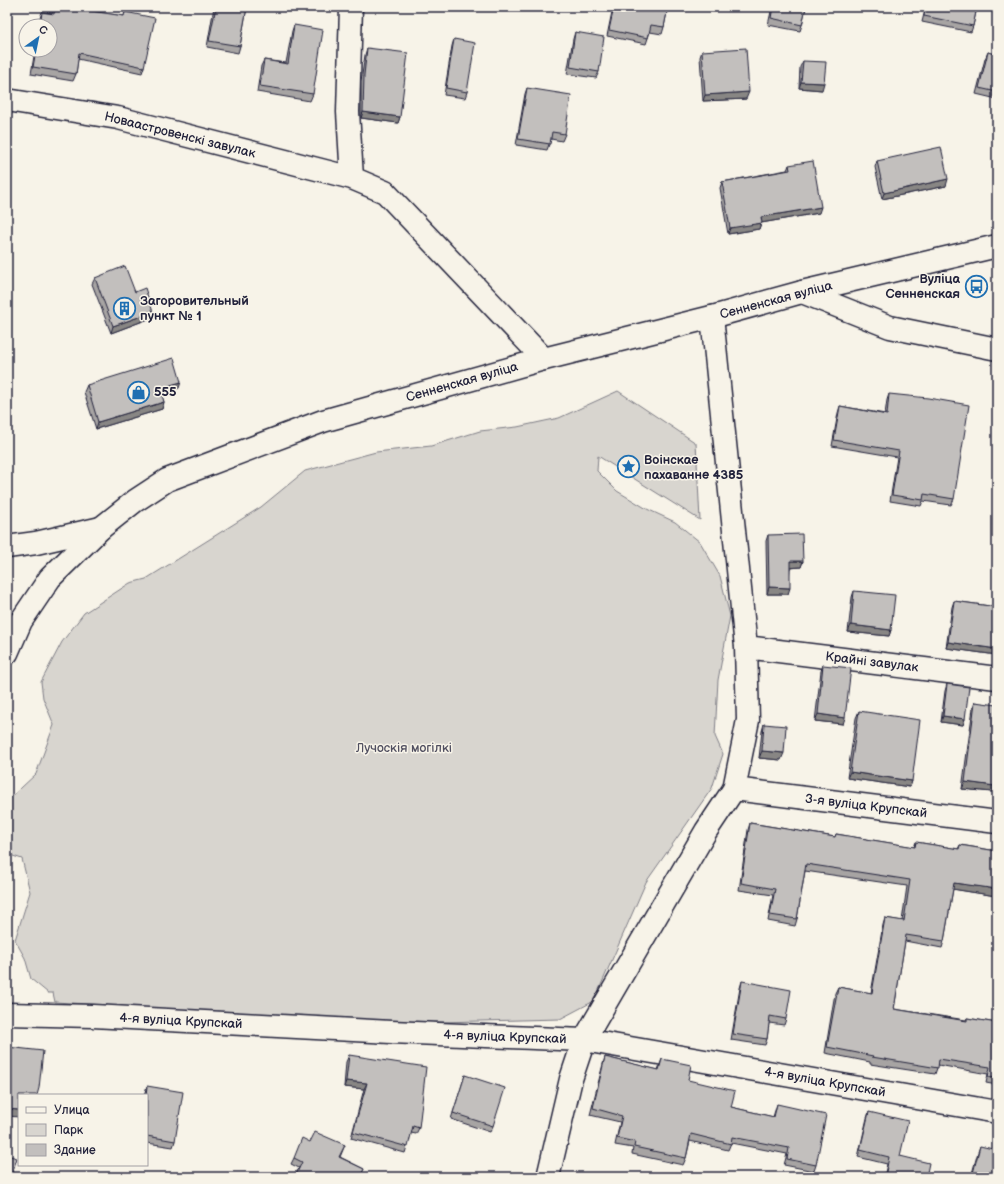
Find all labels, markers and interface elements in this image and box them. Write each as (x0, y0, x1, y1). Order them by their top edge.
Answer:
north arrow (18, 18, 58, 58)
text: С (36, 22, 50, 38)
street label: Новаастровенскі завулак (103, 108, 257, 162)
place label: Вуліца Сенненская (886, 271, 960, 302)
bus stop icon: Вуліца Сенненская (963, 273, 989, 299)
street label: Сенненская вуліца (718, 277, 834, 323)
place label: Загоровительный пункт № 1 (140, 293, 249, 324)
building icon: Загоровительный пункт № 1 (111, 295, 137, 321)
street label: Сенненская вуліца (404, 358, 520, 406)
shop icon: 555 (125, 379, 151, 405)
place label: 555 (154, 384, 177, 400)
place label: Воінскае пахаванне 4385 (644, 452, 744, 483)
place icon: Воінскае пахаванне 4385 (616, 454, 642, 480)
street label: Крайні завулак (825, 648, 920, 676)
park label: Лучоскія могілкі (355, 740, 452, 756)
street label: 3-я вуліца Крупскай (804, 791, 928, 821)
street label: 4-я вуліца Крупскай (119, 1010, 243, 1032)
street label: 4-я вуліца Крупскай (443, 1027, 567, 1047)
street label: 4-я вуліца Крупскай (763, 1063, 887, 1101)
legend (18, 1094, 148, 1166)
text: Улица (54, 1103, 90, 1118)
text: Парк (54, 1123, 84, 1138)
text: Здание (54, 1143, 96, 1158)

